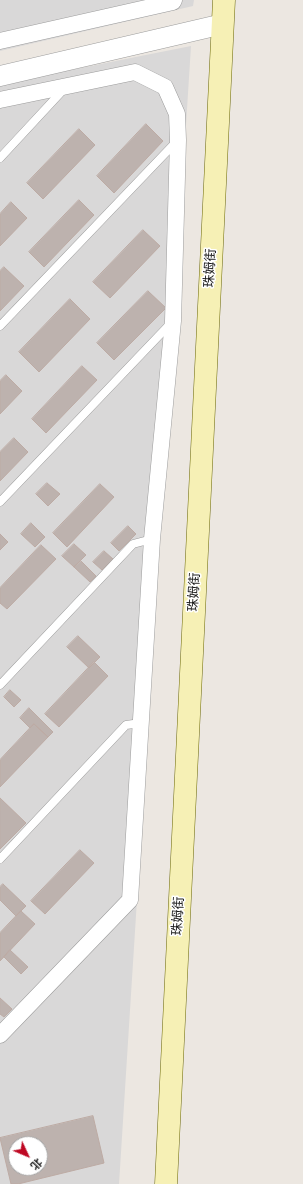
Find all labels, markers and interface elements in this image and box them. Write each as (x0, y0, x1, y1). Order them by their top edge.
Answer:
street label: 珠姆街 (202, 248, 220, 288)
street label: 珠姆街 (186, 572, 204, 612)
street label: 珠姆街 (170, 896, 188, 936)
north arrow (8, 1136, 48, 1176)
text: 北 (27, 1155, 45, 1173)

